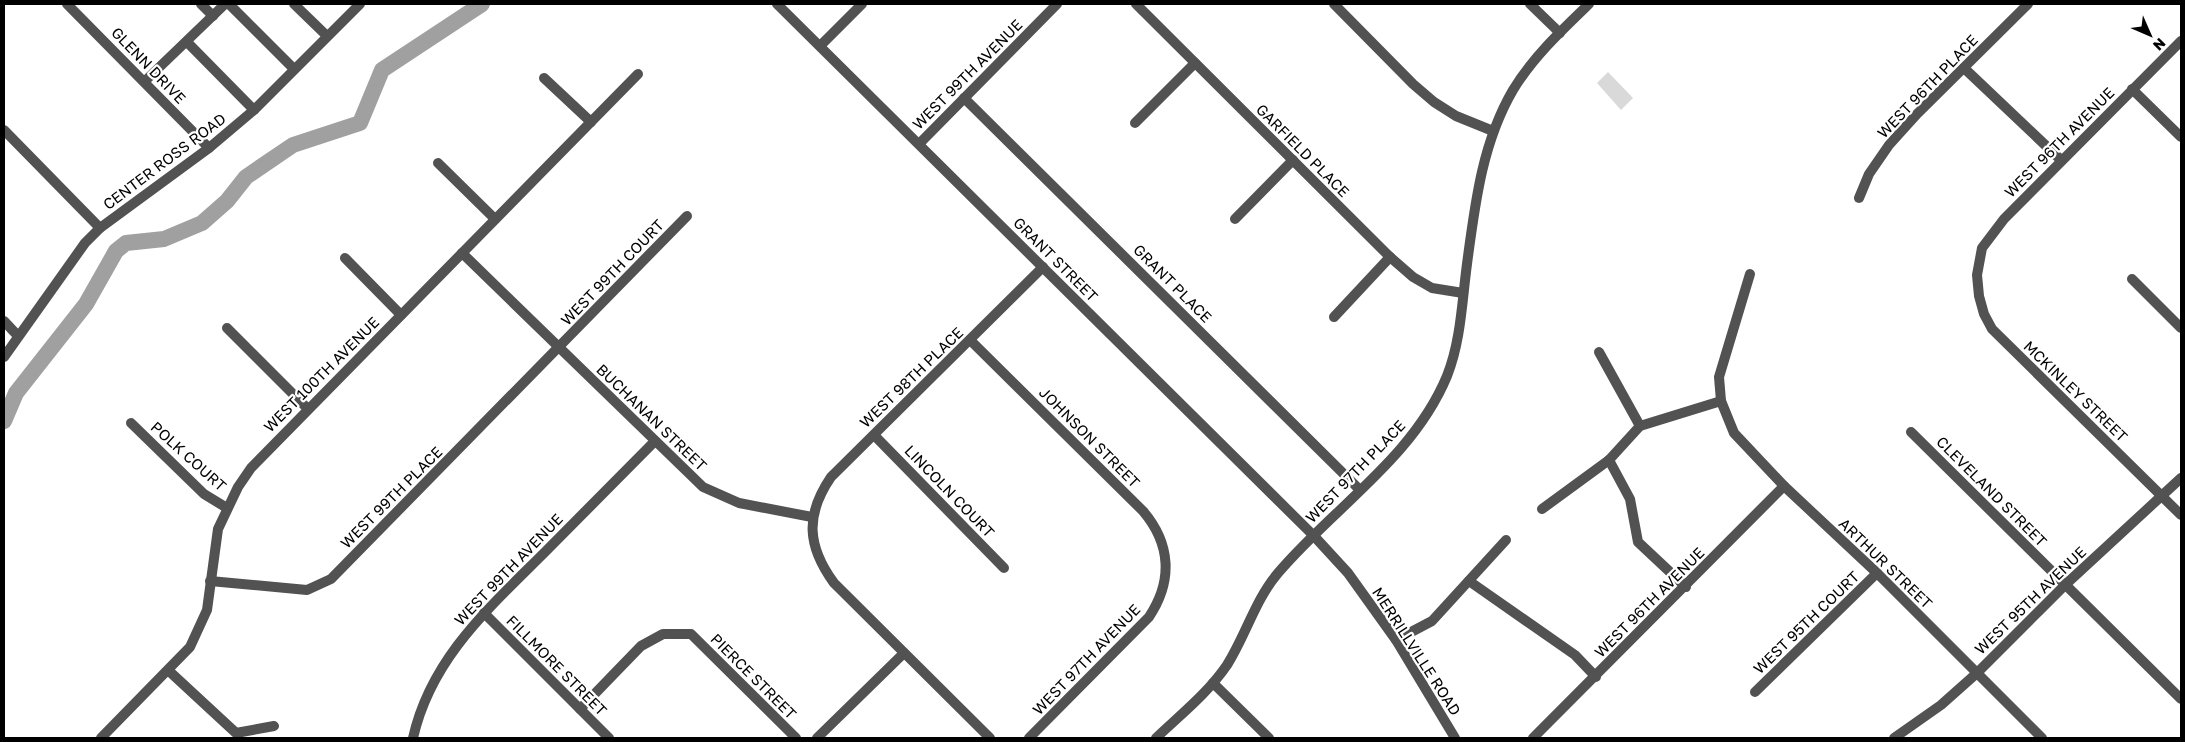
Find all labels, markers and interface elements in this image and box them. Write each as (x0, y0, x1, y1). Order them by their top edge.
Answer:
north arrow (2125, 10, 2175, 60)
street label: WEST 99TH AVENUE (908, 15, 1026, 133)
street label: GLENN DRIVE (108, 23, 190, 107)
street label: WEST 96TH PLACE (1873, 31, 1981, 141)
text: N (2150, 35, 2169, 54)
street label: WEST 96TH AVENUE (2000, 83, 2118, 201)
street label: GARFIELD PLACE (1253, 100, 1353, 200)
street label: CENTER ROSS ROAD (99, 109, 229, 213)
street label: GRANT STREET (1010, 213, 1102, 305)
street label: WEST 99TH COURT (557, 215, 667, 329)
street label: GRANT PLACE (1130, 240, 1216, 326)
street label: WEST 100TH AVENUE (260, 313, 382, 435)
street label: WEST 98TH PLACE (856, 323, 966, 431)
street label: MCKINLEY STREET (2020, 337, 2132, 445)
street label: BUCHANAN STREET (593, 360, 711, 474)
street label: JOHNSON STREET (1036, 383, 1144, 491)
street label: WEST 97TH PLACE (1301, 416, 1409, 526)
street label: POLK COURT (148, 417, 230, 495)
street label: CLEVELAND STREET (1933, 432, 2051, 550)
street label: LINCOLN COURT (901, 441, 999, 541)
street label: WEST 99TH PLACE (336, 442, 446, 552)
street label: WEST 99TH AVENUE (450, 509, 566, 629)
street label: ARTHUR STREET (1836, 514, 1936, 612)
street label: WEST 95TH AVENUE (1971, 542, 2089, 658)
street label: WEST 96TH AVENUE (1590, 543, 1708, 661)
street label: WEST 95TH COURT (1749, 567, 1863, 677)
street label: MERRILLVILLE ROAD (1369, 584, 1465, 718)
street label: WEST 97TH AVENUE (1028, 600, 1144, 718)
street label: FILLMORE STREET (503, 611, 611, 719)
street label: PIERCE STREET (707, 629, 801, 723)

